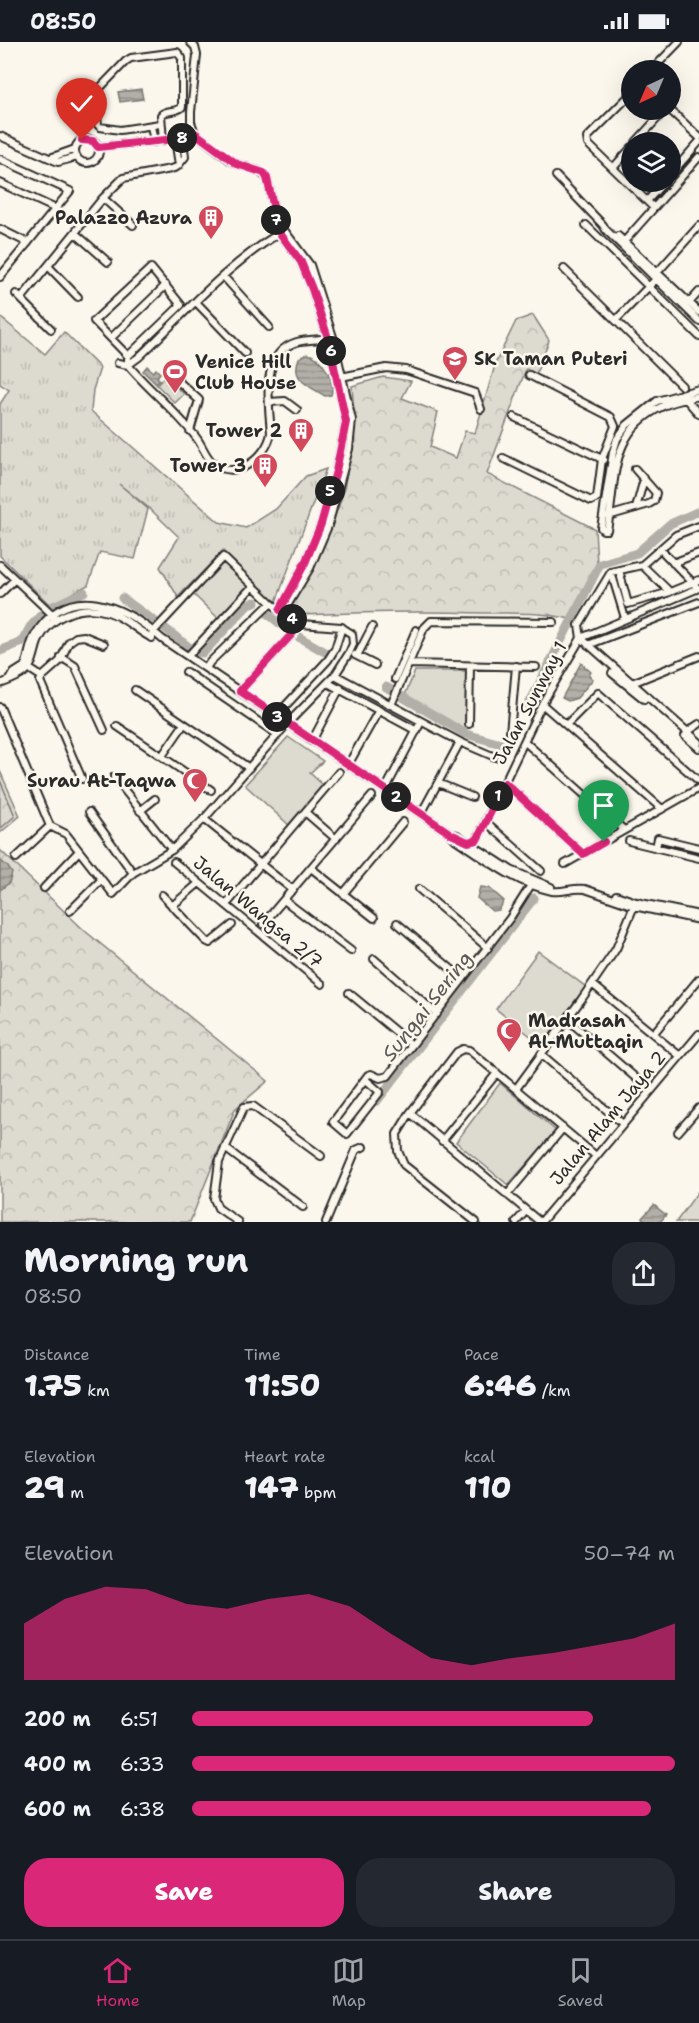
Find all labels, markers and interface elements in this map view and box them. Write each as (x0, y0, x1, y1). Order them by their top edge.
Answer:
text: 08:50 (30, 7, 96, 36)
north arrow (621, 60, 681, 120)
map controls (621, 60, 681, 192)
pin (56, 78, 107, 140)
icon: check (65, 87, 98, 120)
pin: 8 (167, 123, 197, 153)
text: 8 (176, 127, 188, 148)
button: layers (621, 132, 681, 192)
building icon: Palazzo Azura (196, 203, 226, 241)
pin: 7 (261, 205, 291, 235)
place label: Palazzo Azura (55, 206, 193, 230)
text: 7 (270, 209, 282, 230)
pin: 6 (316, 336, 346, 366)
text: 6 (325, 340, 337, 361)
school or university icon: SK Taman Puteri (440, 344, 470, 382)
place label: SK Taman Puteri (474, 347, 628, 371)
place label: Venice Hill Club House (195, 350, 297, 395)
sports icon: Venice Hill Club House (160, 357, 190, 395)
building icon: Tower 2 (286, 416, 316, 454)
place label: Tower 2 (206, 419, 282, 443)
building icon: Tower 3 (250, 451, 280, 489)
place label: Tower 3 (170, 454, 246, 478)
pin: 5 (315, 476, 345, 506)
text: 5 (325, 480, 335, 501)
pin: 4 (277, 604, 307, 634)
text: 4 (286, 608, 298, 629)
street label: Jalan Sunway 1 (487, 637, 573, 769)
pin: 3 (262, 702, 292, 732)
text: 3 (271, 706, 283, 727)
mosque icon: Surau At-Taqwa (180, 766, 210, 804)
place label: Surau At-Taqwa (27, 769, 177, 793)
pin (578, 780, 629, 842)
pin: 1 (483, 781, 513, 811)
pin: 2 (381, 782, 411, 812)
text: 1 (494, 785, 502, 806)
text: 2 (390, 786, 402, 807)
icon: arrive (587, 789, 620, 822)
street label: Jalan Wangsa 2/7 (188, 851, 328, 973)
water label: Sungai Sering (376, 946, 478, 1066)
place label: Madrasah Al-Muttaqin (528, 1009, 643, 1054)
mosque icon: Madrasah Al-Muttaqin (494, 1016, 524, 1054)
street label: Jalan Alam Jaya 2 (545, 1046, 671, 1190)
text: Morning run (24, 1238, 248, 1283)
button: share (612, 1242, 675, 1305)
text: 08:50 (24, 1283, 82, 1309)
text: Distance (24, 1344, 90, 1365)
text: Time (244, 1344, 281, 1365)
text: Pace (464, 1344, 499, 1365)
text: 1.75 (24, 1365, 82, 1406)
text: 11:50 (244, 1365, 320, 1406)
text: 6:46 (464, 1365, 537, 1406)
text: km (82, 1380, 110, 1401)
text: /km (537, 1380, 571, 1401)
text: Elevation (24, 1446, 96, 1467)
text: Heart rate (244, 1446, 326, 1467)
text: kcal (464, 1446, 495, 1467)
text: 29 (24, 1467, 65, 1508)
text: 147 (244, 1467, 299, 1508)
text: 110 (464, 1467, 511, 1508)
text: m (65, 1482, 84, 1503)
text: bpm (299, 1482, 336, 1503)
text: Elevation (24, 1540, 114, 1566)
text: 50–74 m (584, 1540, 675, 1566)
text: 200 m (24, 1706, 91, 1732)
text: 6:51 (120, 1706, 158, 1732)
text: 400 m (24, 1751, 91, 1777)
text: 6:33 (120, 1751, 165, 1777)
text: 600 m (24, 1796, 91, 1822)
text: 6:38 (120, 1796, 165, 1822)
button: Save (24, 1858, 344, 1927)
button: Share (356, 1858, 675, 1927)
tab: Home (96, 1954, 140, 2011)
tab: Map (332, 1954, 366, 2011)
tab: Saved (558, 1954, 603, 2011)

